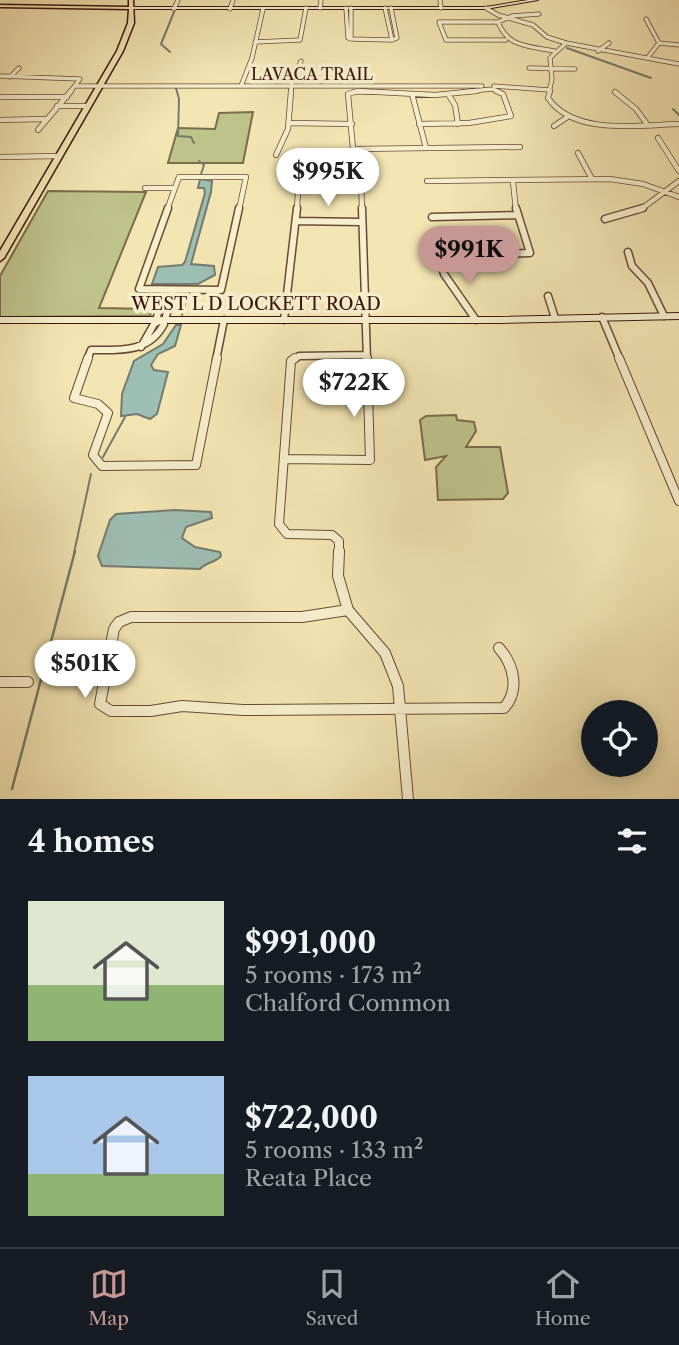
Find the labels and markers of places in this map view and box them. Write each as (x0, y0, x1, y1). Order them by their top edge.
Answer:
pin: $995K (279, 148, 377, 208)
pin: $991K (420, 226, 518, 286)
pin: $722K (305, 360, 403, 419)
pin: $501K (36, 640, 134, 700)

